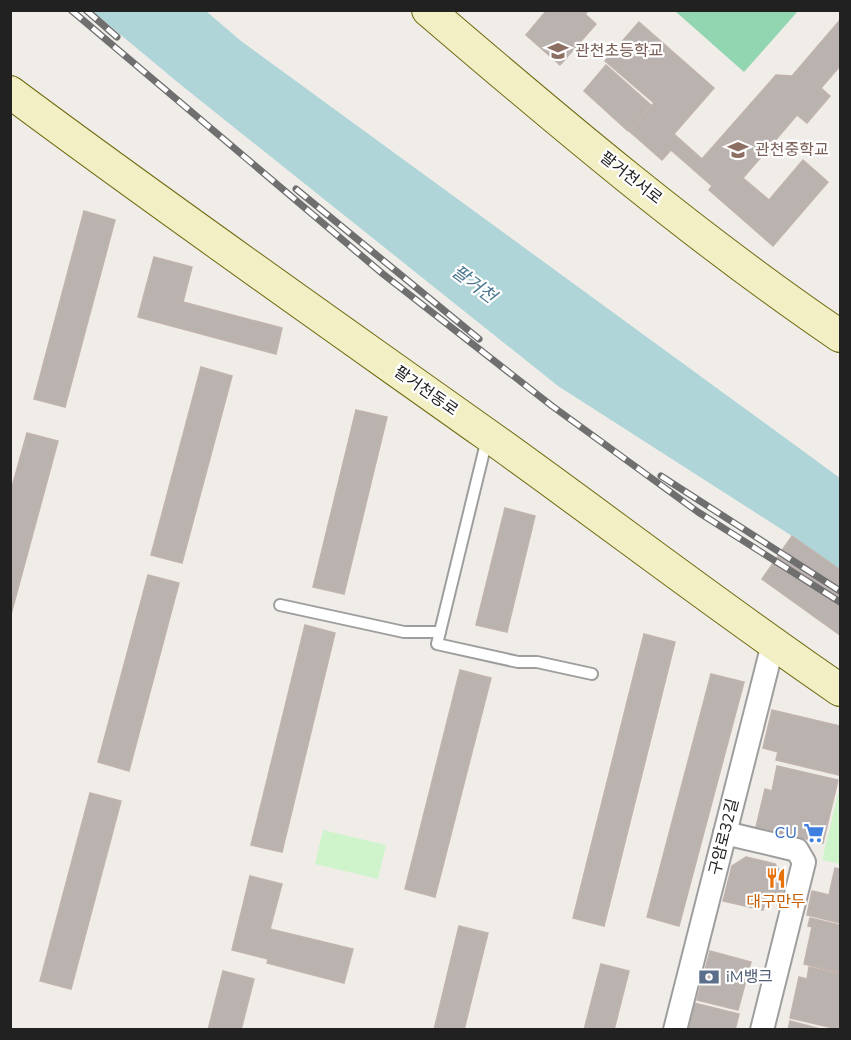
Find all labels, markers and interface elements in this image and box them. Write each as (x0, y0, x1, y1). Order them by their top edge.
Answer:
school or university icon: 관천초등학교 (546, 39, 570, 63)
place label: 관천초등학교 (575, 40, 663, 62)
school or university icon: 관천중학교 (726, 138, 750, 162)
place label: 관천중학교 (755, 139, 829, 161)
street label: 팔거천서로 (595, 147, 667, 209)
water label: 팔거천 (447, 259, 503, 310)
street label: 팔거천동로 (390, 361, 463, 421)
street label: 구암로32길 (704, 796, 744, 878)
supermarket icon: CU (802, 821, 826, 845)
place label: CU (775, 822, 797, 844)
restaurant icon: 대구만두 (764, 866, 788, 890)
place label: 대구만두 (747, 891, 805, 913)
bank icon: iM뱅크 (697, 965, 721, 989)
place label: iM뱅크 (726, 966, 773, 988)

